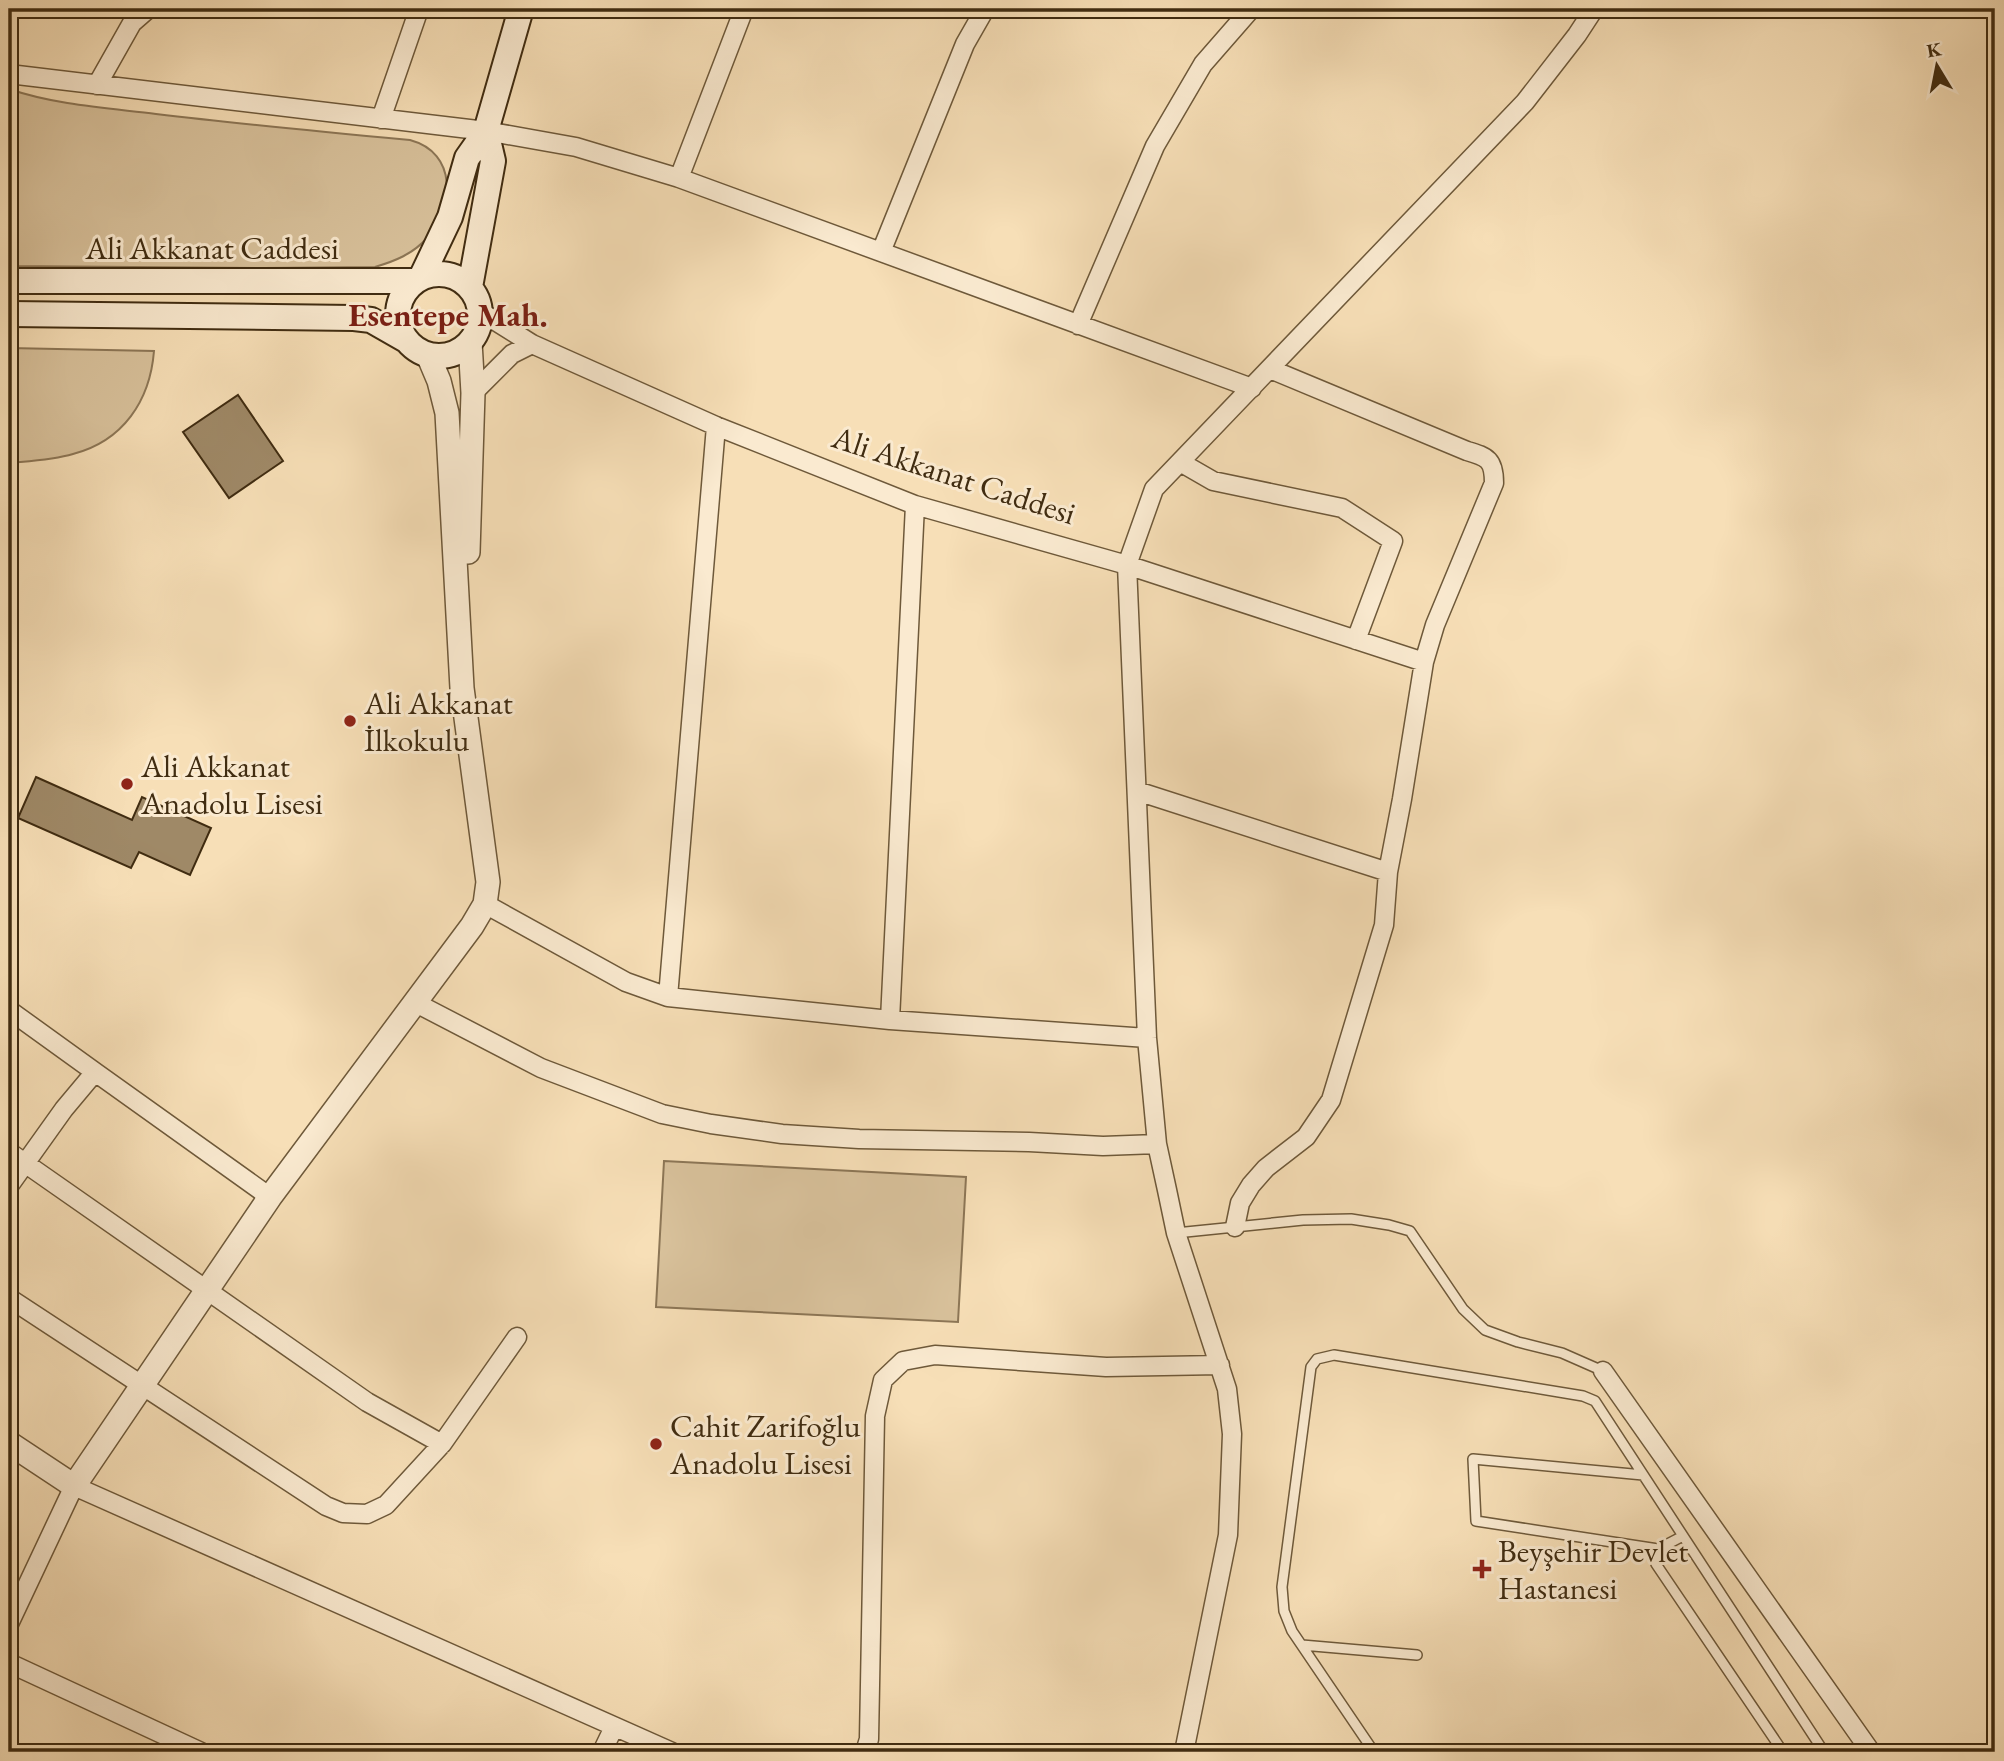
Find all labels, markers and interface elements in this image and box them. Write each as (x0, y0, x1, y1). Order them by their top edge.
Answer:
north arrow (1902, 32, 1972, 102)
text: K (1925, 36, 1944, 63)
street label: Ali Akkanat Caddesi (84, 227, 339, 269)
district label: Esentepe Mah. (348, 293, 548, 336)
street label: Ali Akkanat Caddesi (826, 416, 1081, 534)
place label: Ali Akkanat İlkokulu (363, 682, 513, 761)
marker: Ali Akkanat İlkokulu (342, 713, 358, 729)
place label: Ali Akkanat Anadolu Lisesi (140, 745, 323, 824)
marker: Ali Akkanat Anadolu Lisesi (119, 776, 135, 792)
place label: Cahit Zarifoğlu Anadolu Lisesi (669, 1405, 861, 1484)
marker: Cahit Zarifoğlu Anadolu Lisesi (648, 1436, 664, 1452)
place label: Beyşehir Devlet Hastanesi (1498, 1530, 1688, 1609)
marker: Beyşehir Devlet Hastanesi (1472, 1559, 1492, 1579)

